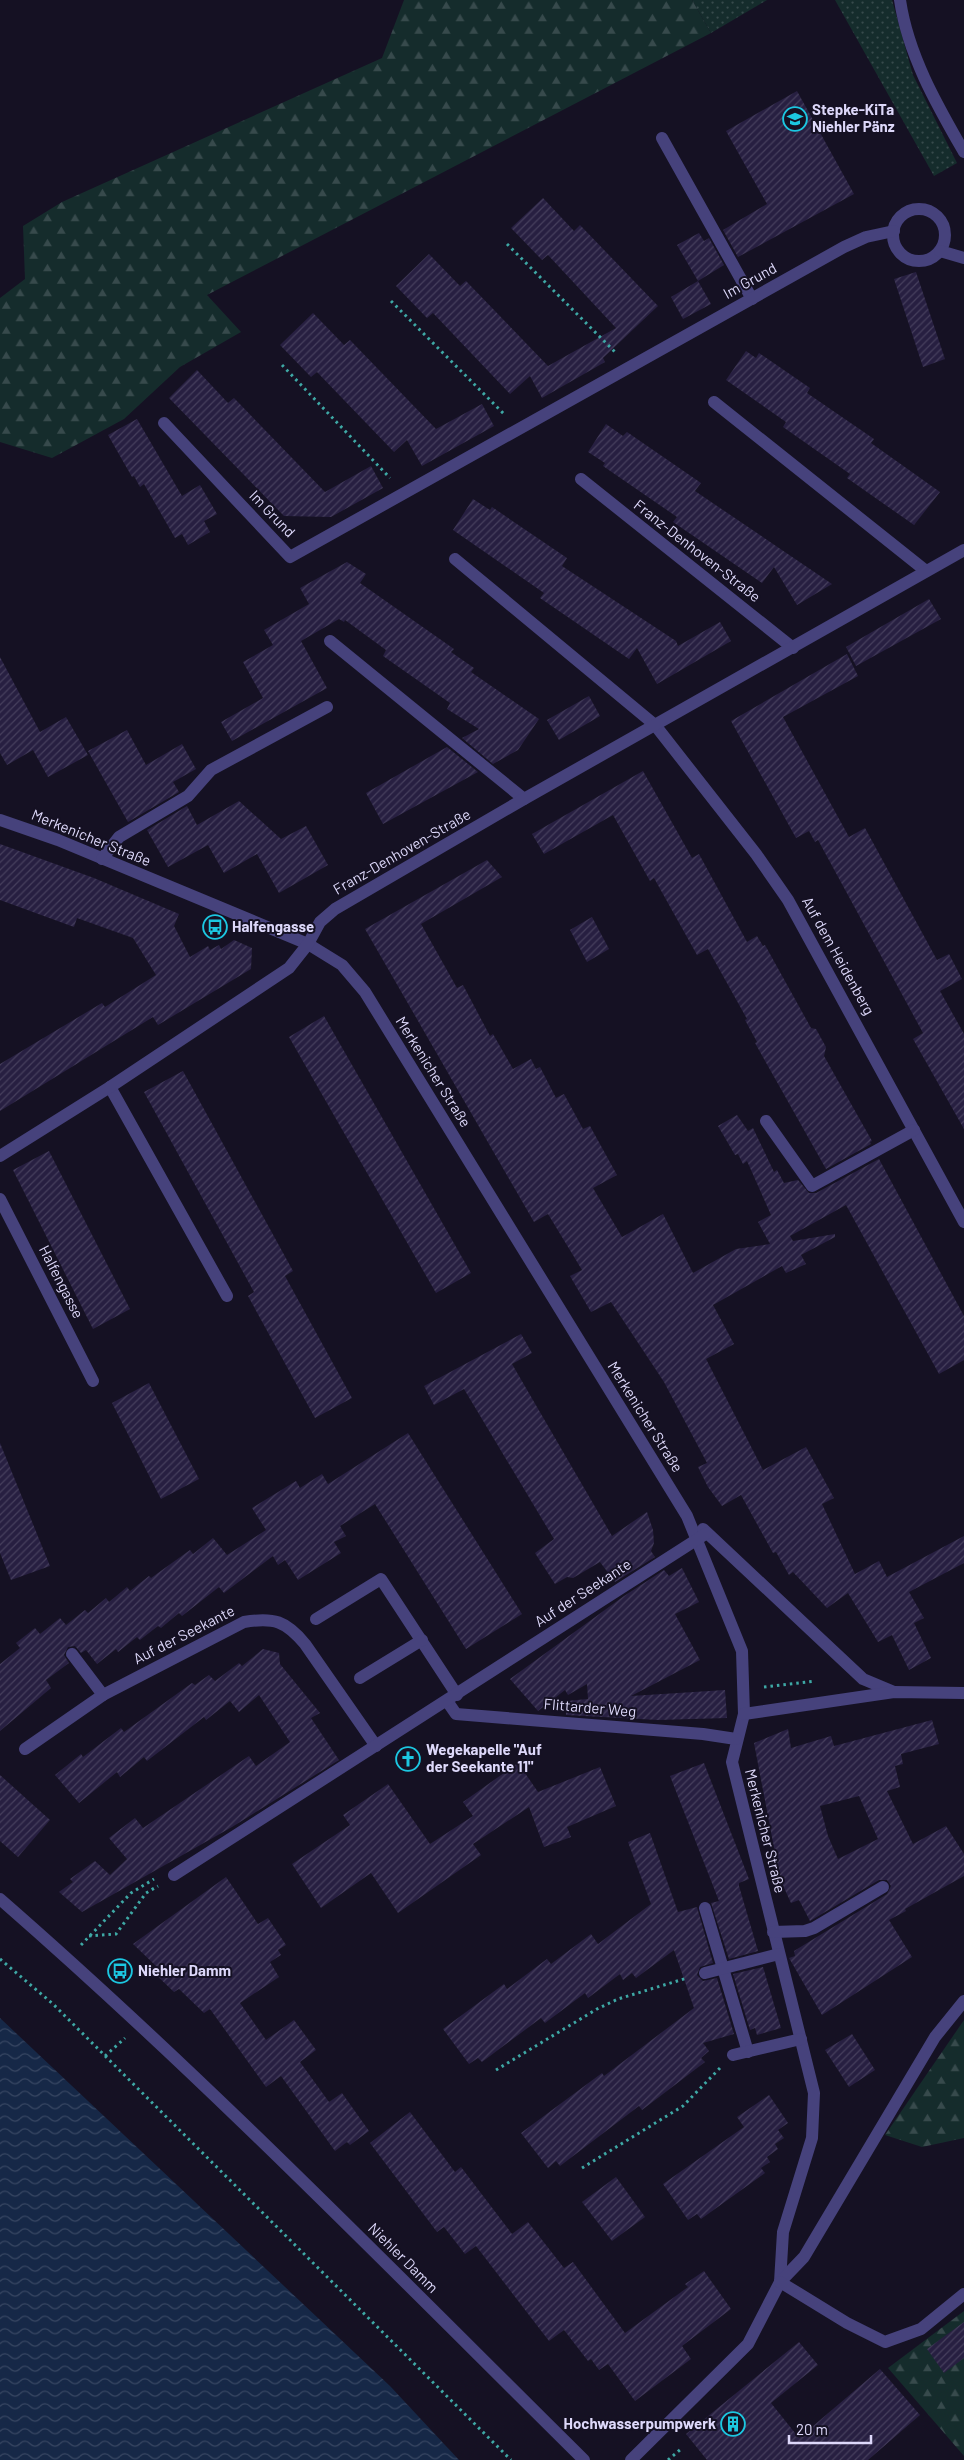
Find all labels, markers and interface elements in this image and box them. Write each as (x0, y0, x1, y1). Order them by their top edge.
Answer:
place label: Stepke-KiTa Niehler Pänz (812, 100, 895, 135)
school or university icon: Stepke-KiTa Niehler Pänz (782, 106, 808, 132)
street label: Im Grund (720, 258, 779, 302)
street label: Im Grund (246, 486, 299, 540)
street label: Franz-Denhoven-Straße (631, 495, 765, 605)
street label: Franz-Denhoven-Straße (330, 804, 473, 898)
street label: Merkenicher Straße (29, 805, 154, 869)
street label: Auf dem Heidenberg (799, 893, 879, 1018)
bus stop icon: Halfengasse (202, 914, 228, 940)
place label: Halfengasse (232, 917, 314, 935)
street label: Merkenicher Straße (393, 1013, 475, 1130)
street label: Halfengasse (36, 1242, 88, 1321)
street label: Merkenicher Straße (605, 1358, 687, 1475)
street label: Auf der Seekante (531, 1554, 634, 1630)
street label: Auf der Seekante (130, 1601, 237, 1667)
street label: Flittarder Weg (543, 1694, 637, 1720)
place label: Wegekapelle "Auf der Seekante 11" (426, 1740, 542, 1775)
church icon: Wegekapelle "Auf der Seekante 11" (395, 1746, 421, 1772)
street label: Merkenicher Straße (742, 1767, 790, 1895)
bus stop icon: Niehler Damm (107, 1958, 133, 1984)
place label: Niehler Damm (138, 1961, 231, 1979)
street label: Niehler Damm (365, 2219, 442, 2296)
building icon: Hochwasserpumpwerk (720, 2411, 746, 2437)
scale bar (789, 2412, 872, 2444)
place label: Hochwasserpumpwerk (564, 2414, 716, 2432)
text: 20 m (796, 2420, 828, 2438)

